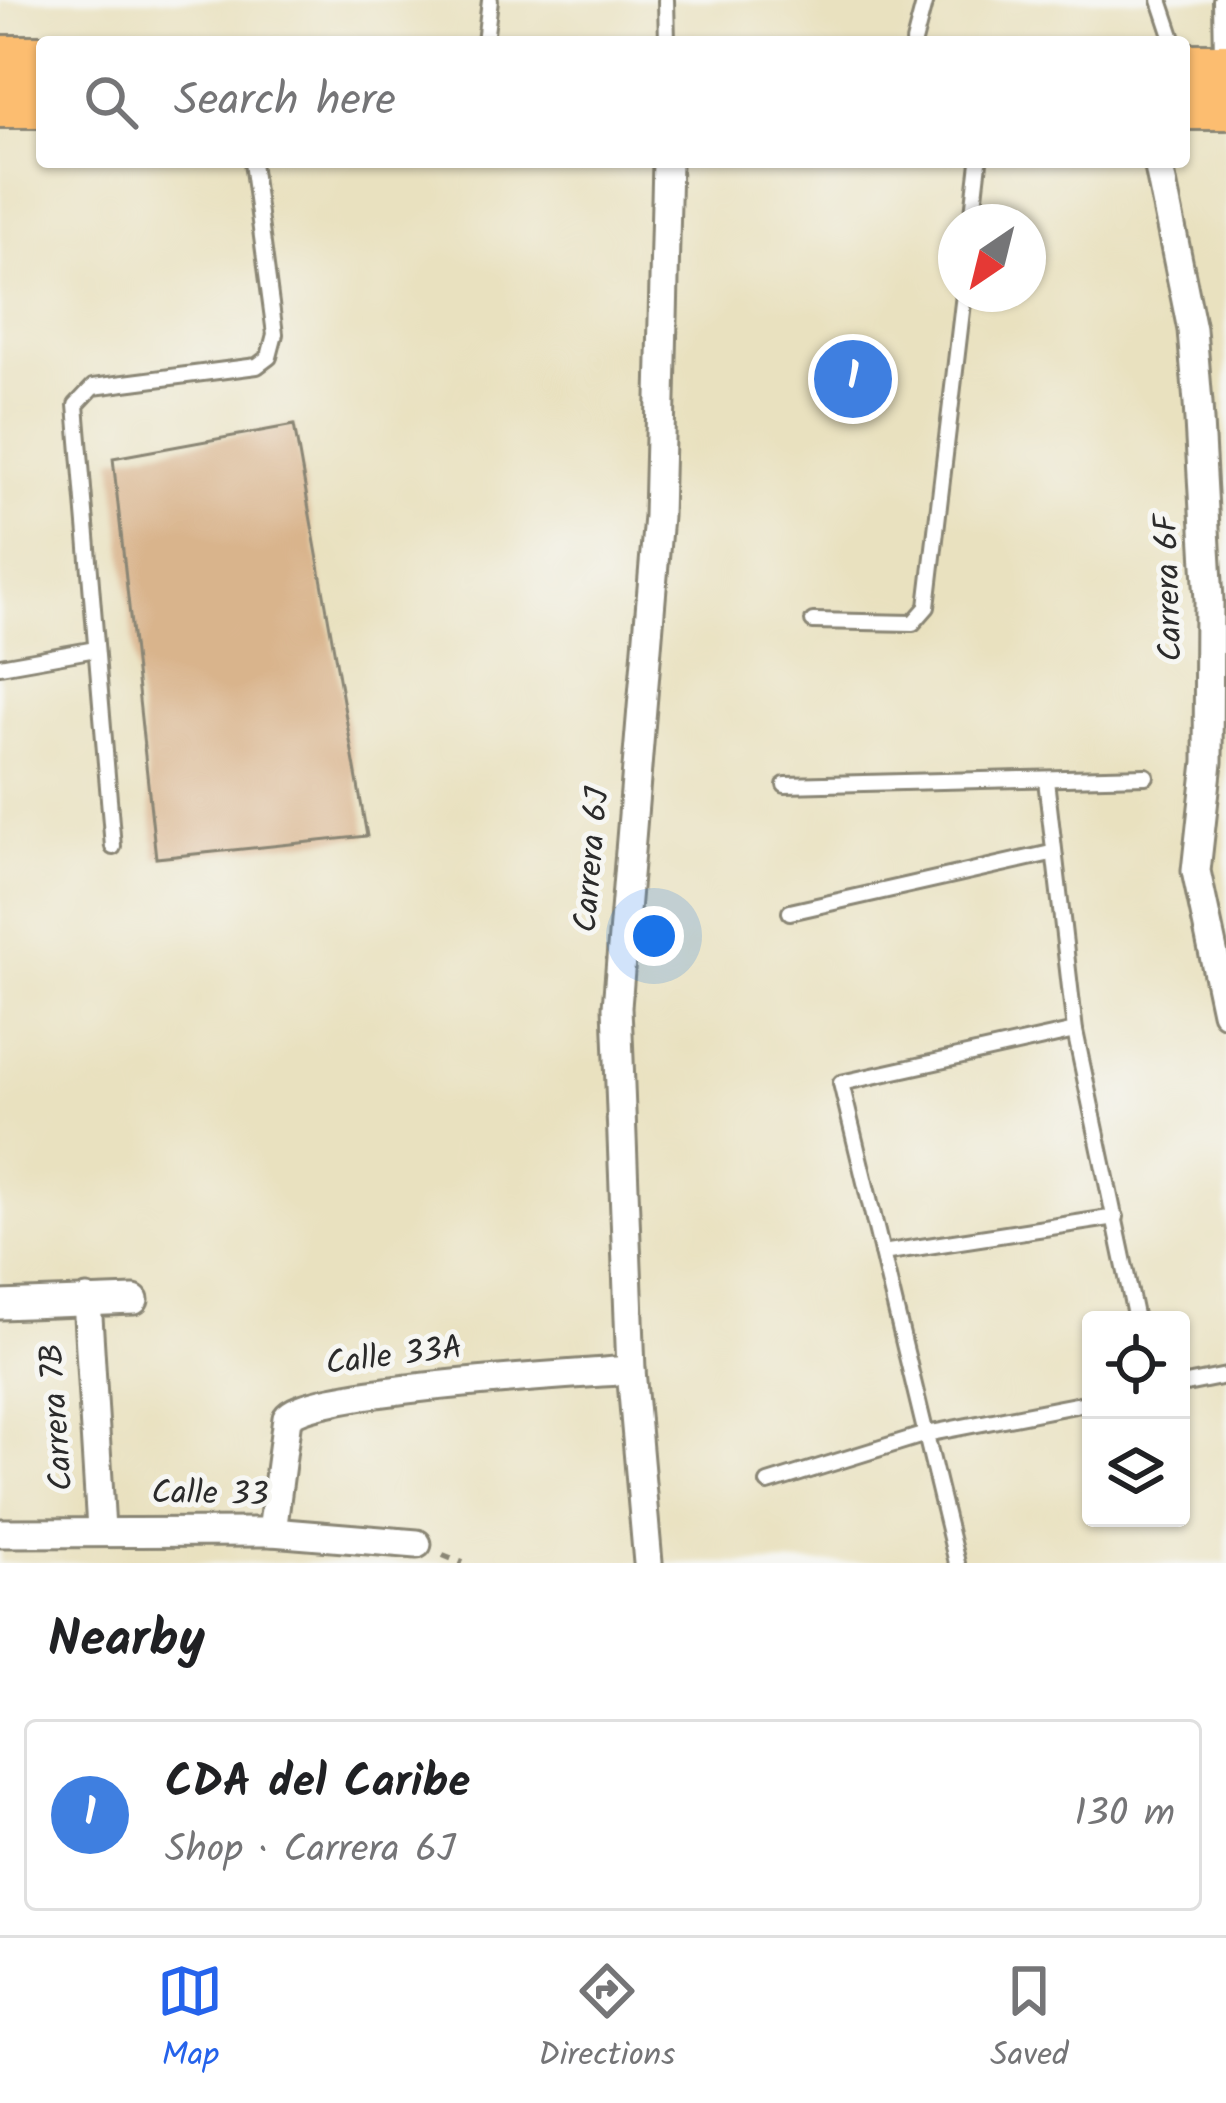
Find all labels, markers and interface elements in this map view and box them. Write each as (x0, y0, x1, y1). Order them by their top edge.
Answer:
search box (36, 36, 1190, 168)
text: Search here (174, 66, 396, 138)
icon: search (78, 69, 144, 135)
north arrow (938, 204, 1046, 312)
pin: 1 (814, 334, 892, 424)
street label: Carrera 6F (1141, 511, 1199, 662)
street label: Carrera 6J (560, 784, 626, 935)
your location (624, 906, 684, 966)
map controls (1082, 1311, 1190, 1527)
button: locate (1082, 1311, 1190, 1419)
street label: Calle 33A (323, 1322, 465, 1392)
street label: Carrera 7B (26, 1341, 90, 1493)
button: layers (1082, 1419, 1190, 1527)
street label: Calle 33 (151, 1467, 269, 1523)
text: Nearby (48, 1601, 205, 1682)
text: CDA del Caribe (165, 1748, 470, 1820)
text: 1 (84, 1784, 96, 1846)
text: 130 m (1074, 1784, 1175, 1846)
text: Shop · Carrera 6J (165, 1820, 455, 1882)
tab: Map (157, 1958, 223, 2083)
tab: Directions (538, 1958, 675, 2083)
tab: Saved (990, 1958, 1069, 2083)

